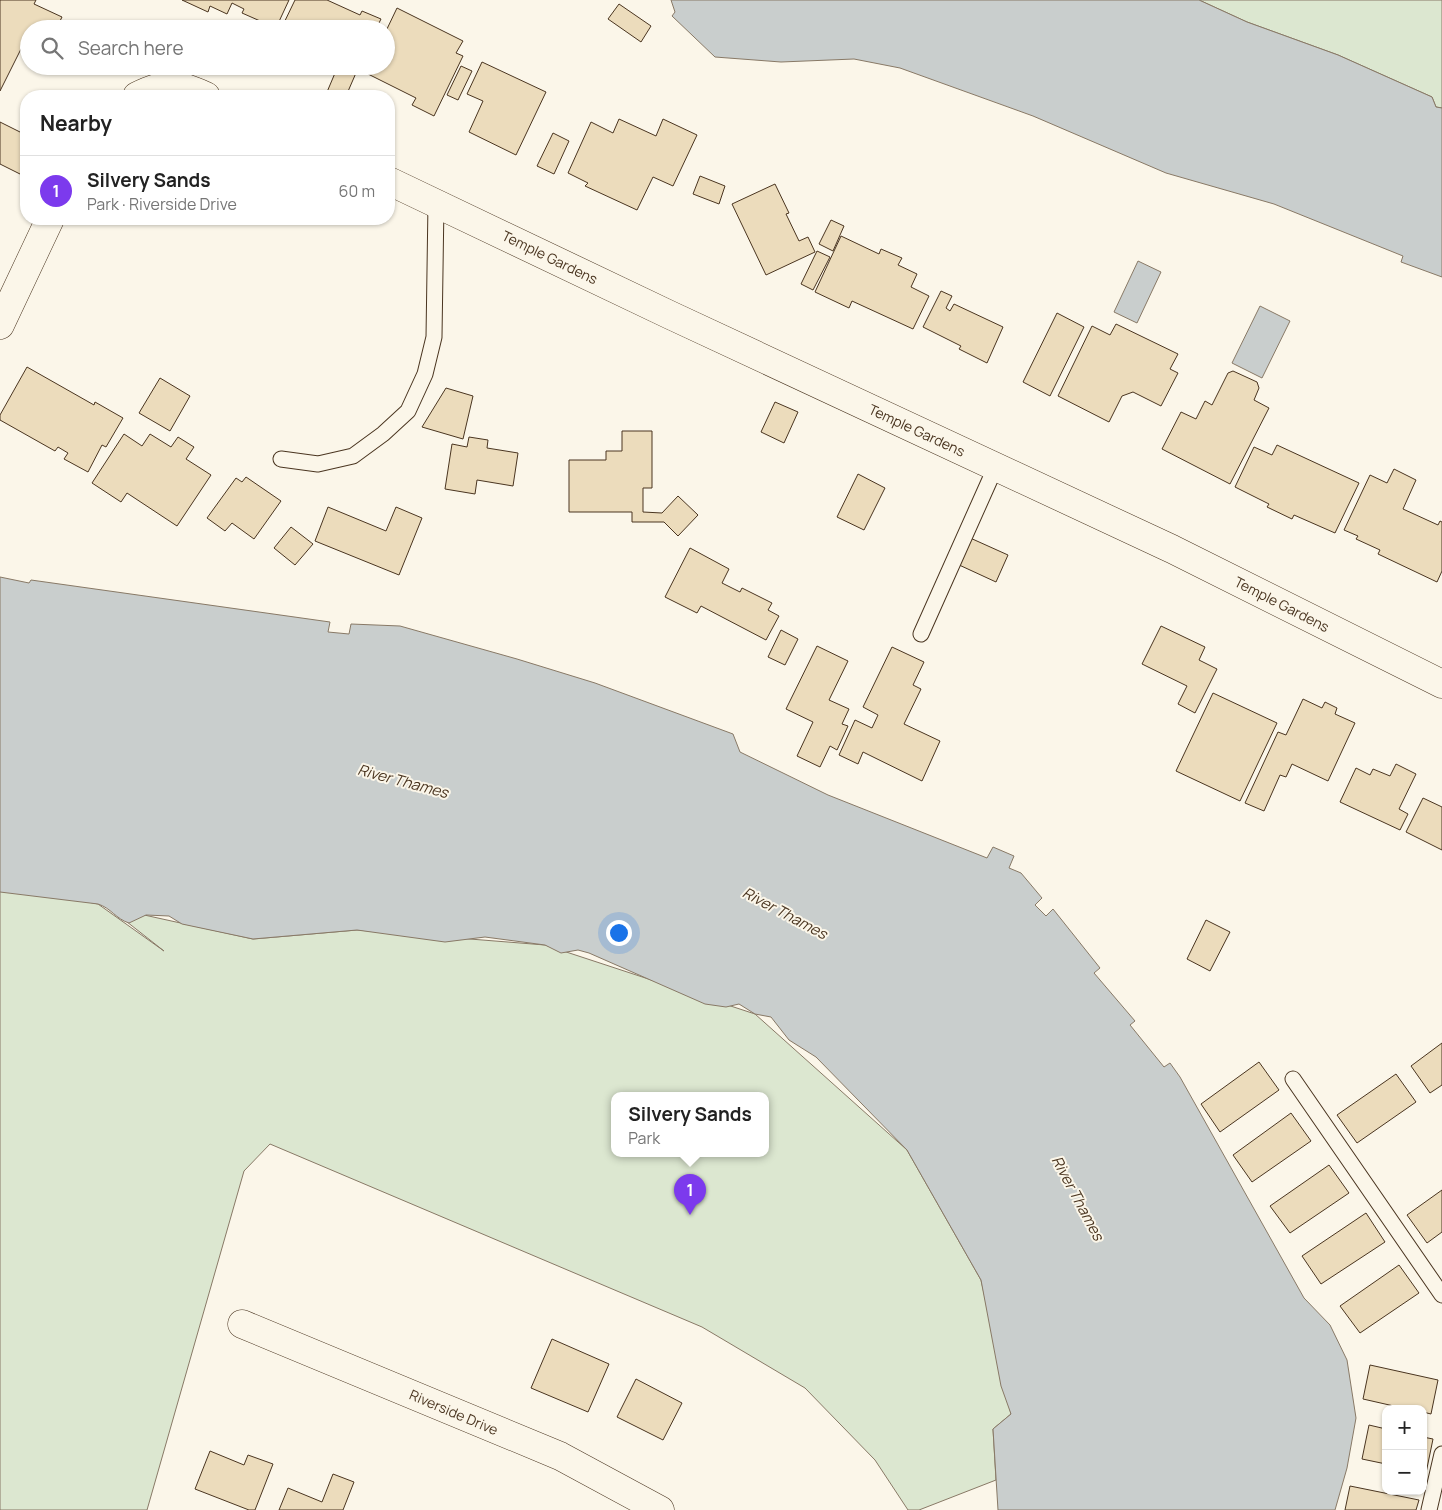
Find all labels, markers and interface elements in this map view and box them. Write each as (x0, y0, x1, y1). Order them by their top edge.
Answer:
search box (20, 20, 395, 75)
icon: search (38, 34, 66, 62)
text: Search here (78, 35, 184, 61)
text: Nearby (40, 109, 112, 137)
text: Silvery Sands (87, 167, 211, 193)
text: 1 (52, 180, 60, 202)
text: 60 m (339, 180, 375, 202)
text: Park · Riverside Drive (87, 193, 237, 215)
street label: Temple Gardens (499, 226, 601, 288)
street label: Temple Gardens (866, 399, 968, 461)
street label: Temple Gardens (1231, 572, 1333, 636)
water label: River Thames (355, 759, 452, 803)
water label: River Thames (739, 882, 832, 945)
your location (606, 920, 632, 946)
popup (611, 1092, 769, 1157)
text: Silvery Sands (628, 1101, 752, 1127)
text: Park (628, 1127, 660, 1149)
water label: River Thames (1047, 1152, 1110, 1245)
pin: 1 (674, 1174, 706, 1215)
street label: Riverside Drive (407, 1385, 501, 1439)
map controls (1382, 1405, 1427, 1495)
button: + (1382, 1405, 1427, 1450)
button: − (1382, 1450, 1427, 1495)

